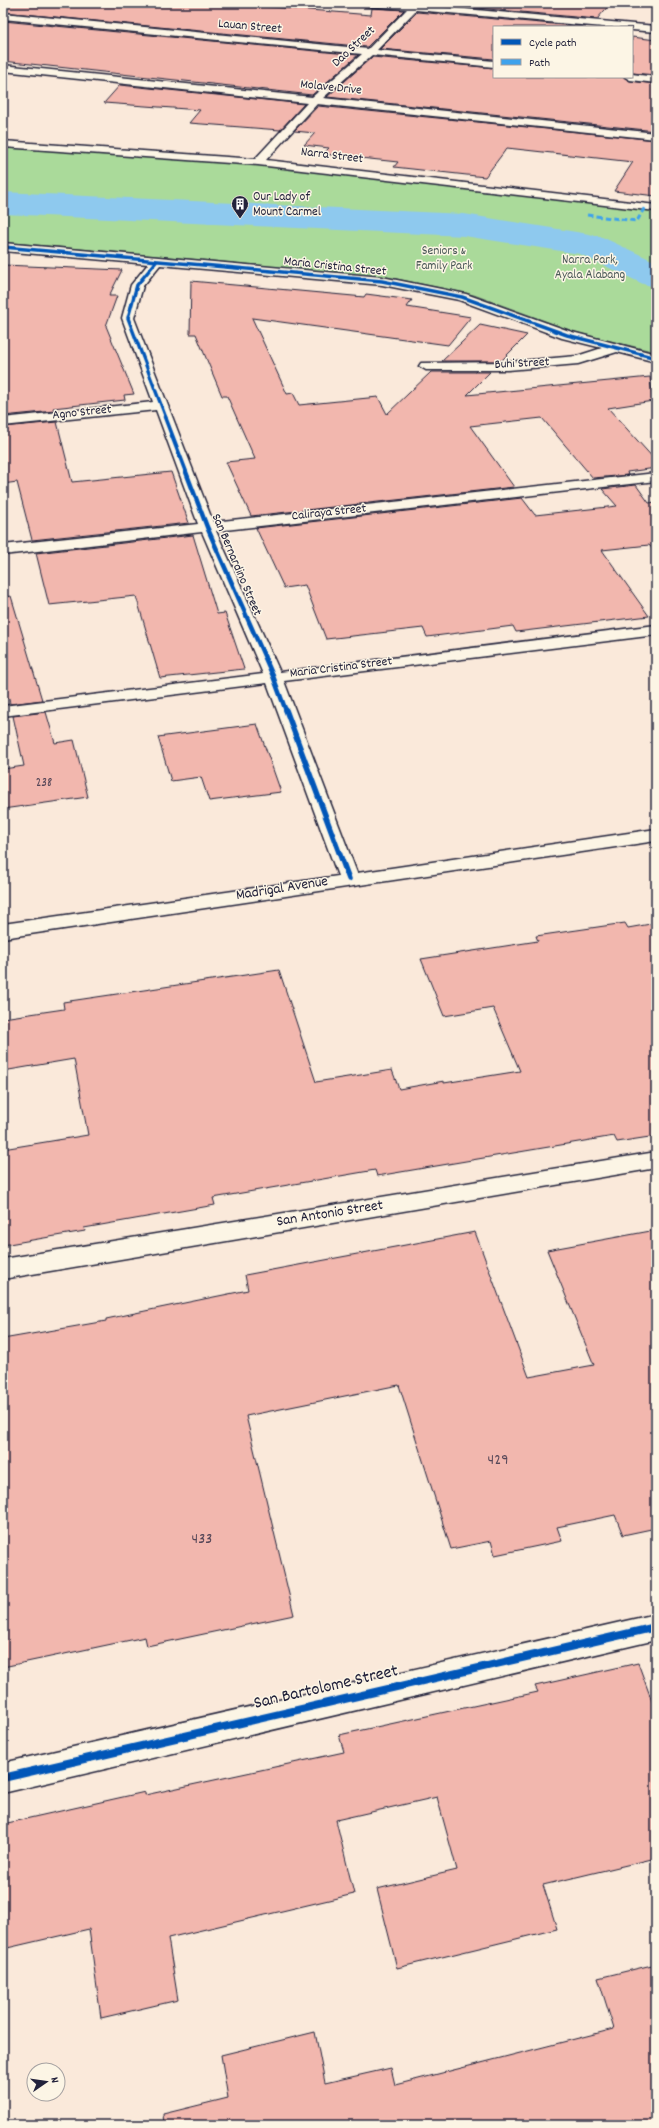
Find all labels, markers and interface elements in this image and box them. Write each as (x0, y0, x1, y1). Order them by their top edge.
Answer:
street label: Lauan Street (217, 15, 283, 39)
street label: Dao Street (328, 22, 380, 72)
legend (493, 26, 633, 78)
text: Cycle path (529, 35, 577, 52)
text: Path (529, 55, 550, 72)
street label: Molave Drive (299, 75, 363, 101)
street label: Narra Street (300, 143, 365, 169)
place label: Our Lady of Mount Carmel (253, 188, 321, 222)
building icon: Our Lady of Mount Carmel (230, 194, 250, 219)
park label: Seniors & Family Park (416, 242, 472, 276)
park label: Narra Park, Ayala Alabang (555, 251, 625, 285)
street label: Maria Cristina Street (283, 252, 387, 282)
street label: Buhi Street (494, 353, 550, 375)
street label: Agno Street (52, 400, 113, 426)
street label: Caliraya Street (291, 500, 367, 526)
street label: San Bernardino Street (206, 511, 266, 619)
street label: Maria Cristina Street (289, 652, 393, 684)
house number: 238 (36, 774, 52, 793)
street label: Madrigal Avenue (234, 871, 330, 907)
street label: San Antonio Street (275, 1195, 385, 1233)
house number: 429 (488, 1449, 508, 1472)
house number: 433 (192, 1528, 212, 1551)
street label: San Bartolome Street (251, 1659, 401, 1717)
north arrow (26, 2062, 66, 2102)
text: N (45, 2076, 62, 2085)

